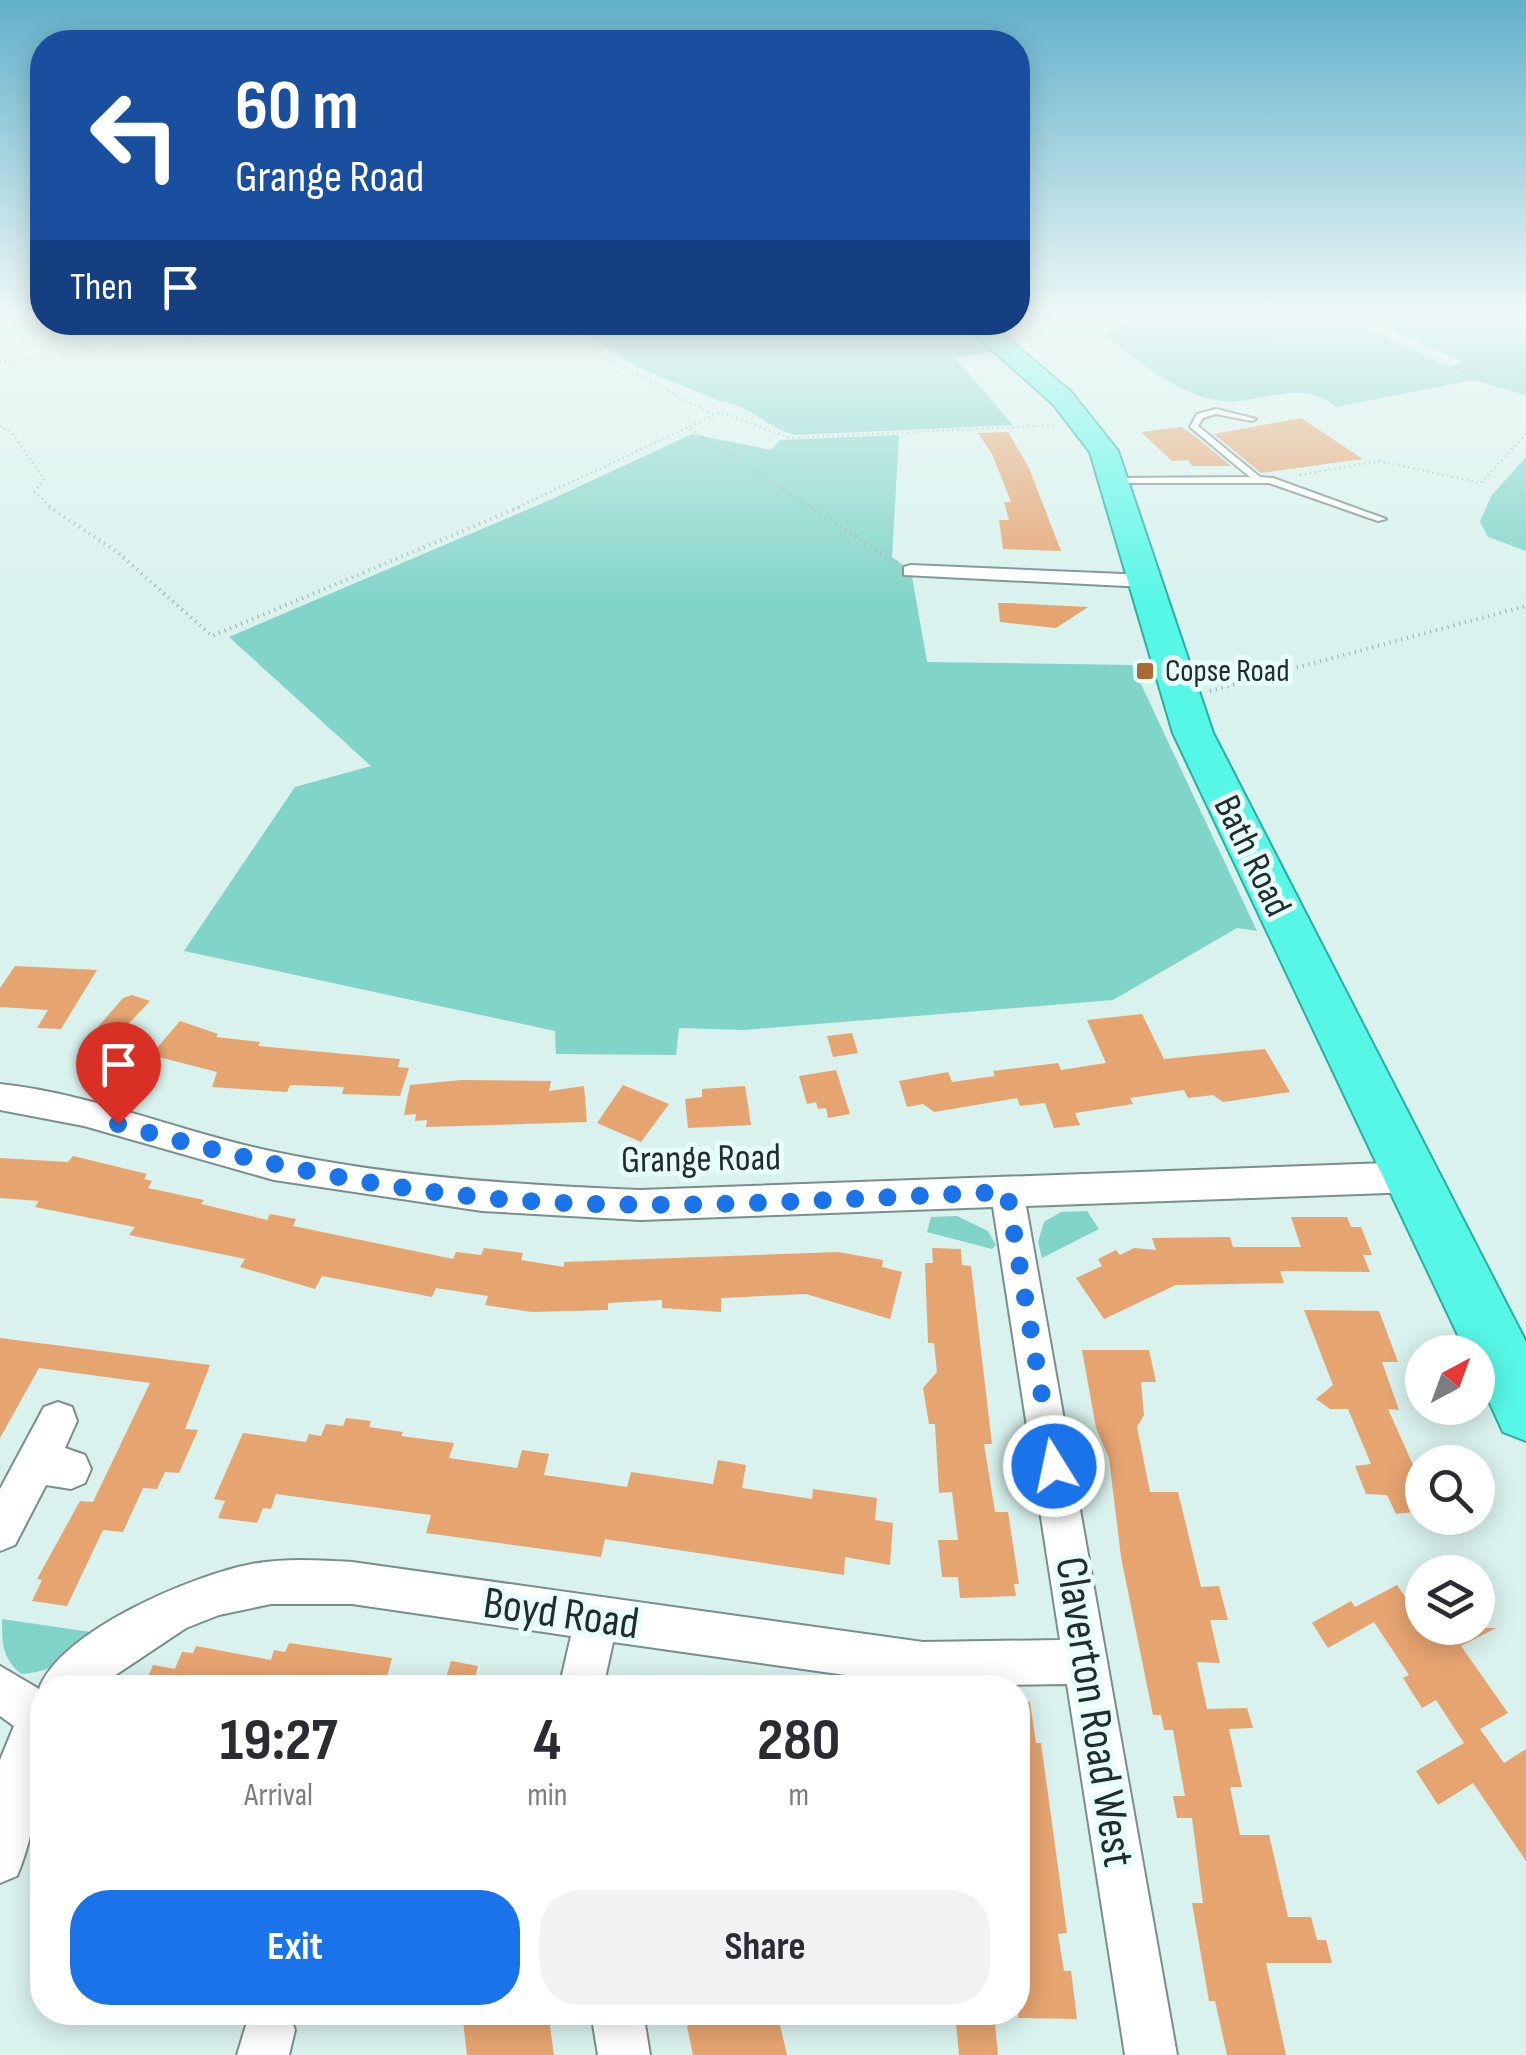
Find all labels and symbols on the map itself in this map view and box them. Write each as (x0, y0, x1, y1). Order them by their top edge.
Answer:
place label: Copse Road (1165, 652, 1290, 691)
marker: Copse Road (1134, 660, 1156, 682)
street label: Bath Road (1204, 788, 1300, 924)
pin (76, 1022, 161, 1125)
street label: Grange Road (621, 1135, 781, 1183)
north arrow (1405, 1335, 1495, 1425)
position arrow (1002, 1414, 1106, 1518)
street label: Claverton Road West (1042, 1553, 1146, 1871)
street label: Boyd Road (480, 1576, 642, 1652)

